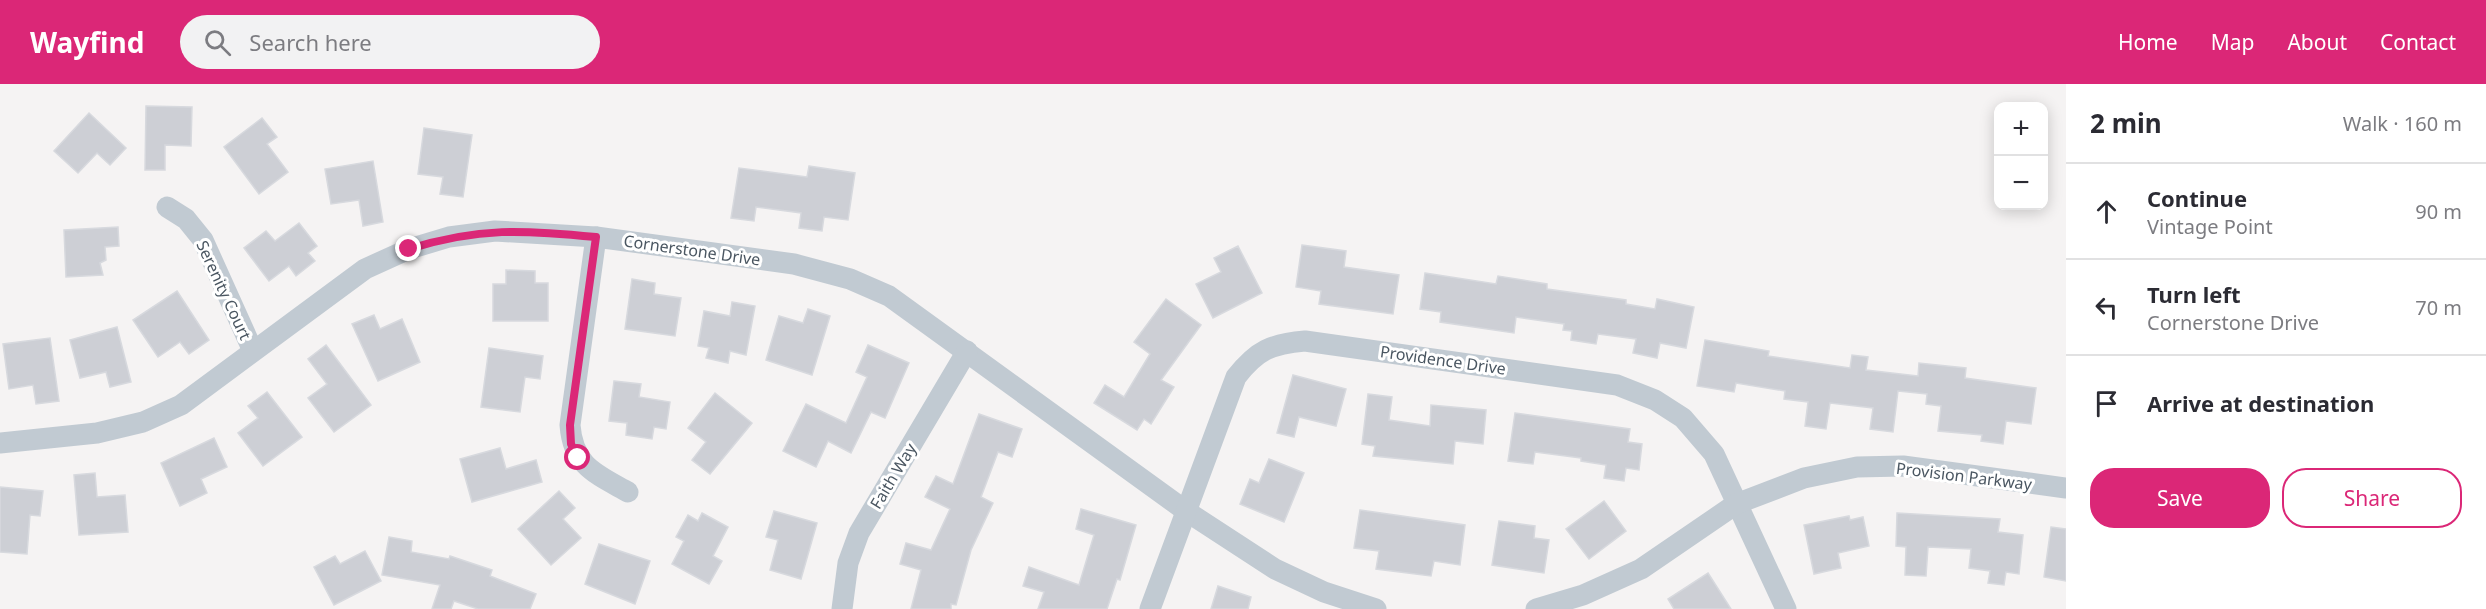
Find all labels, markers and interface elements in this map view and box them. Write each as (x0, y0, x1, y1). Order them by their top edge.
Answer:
search box (180, 15, 600, 69)
text: Wayfind (30, 23, 144, 61)
icon: search (201, 26, 234, 59)
text: Search here (249, 27, 372, 57)
text: Home (2118, 28, 2178, 56)
text: Map (2211, 28, 2254, 56)
text: About (2287, 28, 2347, 56)
text: Contact (2380, 28, 2456, 56)
map controls (1994, 102, 2048, 210)
button: + (1994, 102, 2048, 156)
text: 2 min (2090, 105, 2162, 141)
text: Walk · 160 m (2343, 110, 2462, 137)
button: − (1994, 156, 2048, 210)
text: Continue (2147, 183, 2247, 213)
icon: ahead (2090, 195, 2123, 228)
text: 90 m (2415, 198, 2462, 225)
text: Vintage Point (2147, 213, 2273, 240)
street label: Cornerstone Drive (622, 230, 762, 270)
route end (395, 235, 421, 261)
street label: Serenity Court (191, 237, 257, 343)
text: Turn left (2147, 279, 2241, 309)
icon: left (2090, 291, 2123, 324)
text: 70 m (2415, 294, 2462, 321)
text: Cornerstone Drive (2147, 309, 2319, 336)
street label: Providence Drive (1379, 340, 1507, 380)
icon: arrive (2090, 387, 2123, 420)
text: Arrive at destination (2147, 388, 2374, 418)
street label: Faith Way (865, 438, 922, 513)
route start (564, 444, 590, 470)
street label: Provision Parkway (1895, 457, 2034, 495)
button: Save (2090, 468, 2270, 528)
button: Share (2282, 468, 2462, 528)

